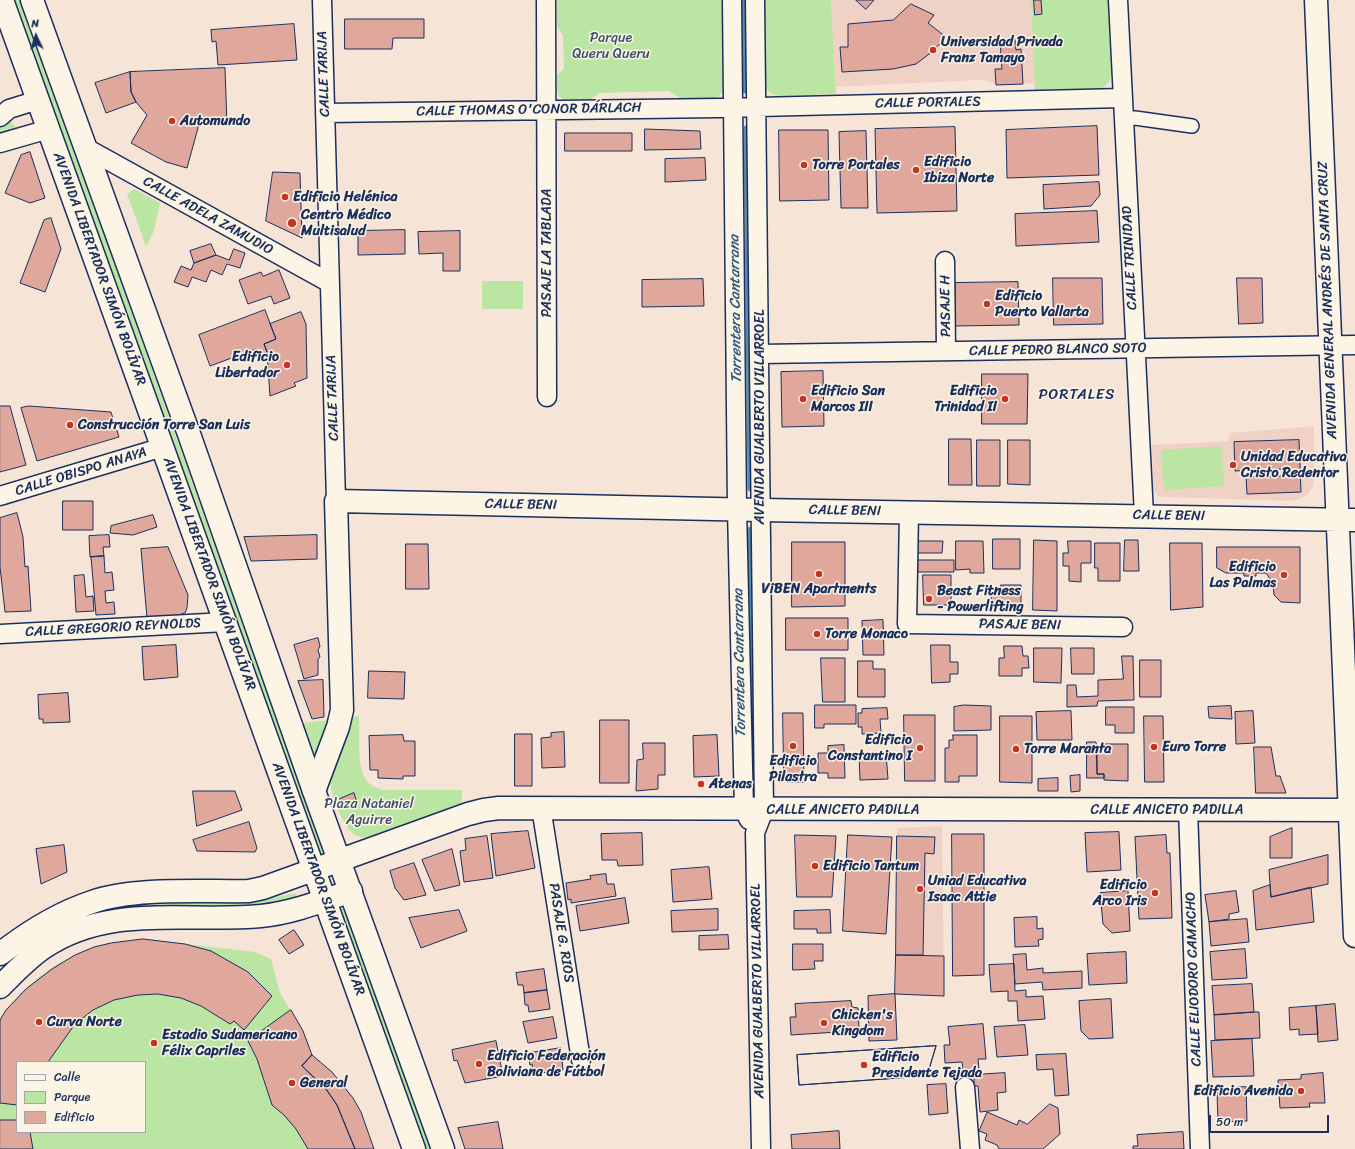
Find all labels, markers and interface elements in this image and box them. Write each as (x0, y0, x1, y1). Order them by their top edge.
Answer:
text: N (31, 14, 40, 33)
north arrow (16, 16, 56, 56)
park label: Parque Queru Queru (572, 30, 650, 62)
street label: CALLE TARIJA (314, 31, 334, 117)
place label: Universidad Privada Franz Tamayo (941, 34, 1063, 66)
marker: Universidad Privada Franz Tamayo (928, 45, 938, 55)
street label: CALLE PORTALES (875, 94, 981, 112)
street label: CALLE THOMAS O'CONOR DÁRLACH (416, 100, 642, 120)
place label: Automundo (180, 113, 250, 129)
marker: Automundo (167, 116, 177, 126)
street label: AVENIDA LIBERTADOR SIMÓN BOLÍVAR (49, 150, 149, 388)
place label: Edificio Ibiza Norte (924, 154, 994, 186)
place label: Torre Portales (812, 157, 900, 173)
marker: Torre Portales (799, 160, 809, 170)
street label: AVENIDA GENERAL ANDRÉS DE SANTA CRUZ (1315, 161, 1341, 439)
marker: Edificio Ibiza Norte (911, 165, 921, 175)
street label: CALLE ADELA ZAMUDIO (140, 173, 276, 259)
place label: Edificio Helénica (293, 189, 398, 205)
street label: PASAJE LA TABLADA (539, 189, 555, 317)
marker: Edificio Helénica (280, 192, 290, 202)
street label: CALLE TRINIDAD (1119, 206, 1141, 310)
place label: Centro Médico Multisalud (301, 207, 391, 240)
marker: Centro Médico Multisalud (286, 217, 298, 229)
water label: Torrentera Cantarrana (726, 235, 746, 383)
street label: PASAJE H (937, 275, 955, 337)
place label: Edificio Puerto Vallarta (995, 288, 1089, 320)
marker: Edificio Puerto Vallarta (982, 299, 992, 309)
street label: AVENIDA GUALBERTO VILLARROEL (752, 309, 768, 525)
street label: CALLE PEDRO BLANCO SOTO (969, 340, 1147, 360)
place label: Edificio Libertador (215, 349, 279, 382)
street label: CALLE TARIJA (323, 355, 343, 441)
marker: Edificio Libertador (282, 360, 292, 370)
place label: Edificio San Marcos III (811, 383, 885, 416)
place label: Edificio Trinidad II (934, 383, 997, 416)
district label: PORTALES (1039, 386, 1115, 404)
marker: Edificio San Marcos III (798, 394, 808, 404)
marker: Edificio Trinidad II (1000, 394, 1010, 404)
place label: Construcción Torre San Luis (78, 417, 250, 433)
marker: Construcción Torre San Luis (65, 420, 75, 430)
street label: CALLE OBISPO ANAYA (13, 444, 149, 500)
place label: Unidad Educativa Cristo Redentor (1241, 449, 1347, 482)
street label: AVENIDA LIBERTADOR SIMÓN BOLÍVAR (159, 455, 259, 693)
marker: Unidad Educativa Cristo Redentor (1228, 460, 1238, 470)
street label: CALLE BENI (485, 496, 557, 514)
street label: CALLE BENI (809, 502, 881, 520)
street label: CALLE BENI (1133, 507, 1205, 525)
place label: Edificio Las Palmas (1209, 559, 1276, 592)
marker: ViBEN Apartments (814, 569, 824, 579)
marker: Edificio Las Palmas (1279, 570, 1289, 580)
place label: ViBEN Apartments (762, 581, 876, 597)
place label: Beast Fitness - Powerlifting (937, 583, 1023, 616)
water label: Torrentera Cantarrana (730, 589, 750, 737)
marker: Beast Fitness - Powerlifting (924, 594, 934, 604)
street label: CALLE GREGORIO REYNOLDS (25, 615, 201, 641)
street label: PASAJE BENI (979, 616, 1061, 634)
place label: Torre Monaco (825, 626, 908, 642)
marker: Torre Monaco (812, 629, 822, 639)
place label: Edificio Constantino I (828, 732, 912, 764)
place label: Euro Torre (1162, 739, 1226, 755)
marker: Edificio Pilastra (788, 741, 798, 751)
place label: Torre Maranta (1024, 741, 1111, 757)
marker: Euro Torre (1149, 742, 1159, 752)
marker: Edificio Constantino I (915, 743, 925, 753)
marker: Torre Maranta (1011, 744, 1021, 754)
place label: Edificio Pilastra (769, 753, 817, 786)
street label: AVENIDA LIBERTADOR SIMÓN BOLÍVAR (268, 760, 368, 998)
place label: Atenas (709, 776, 752, 792)
marker: Atenas (696, 779, 706, 789)
park label: Plaza Nataniel Aguirre (324, 796, 414, 828)
street label: CALLE ANICETO PADILLA (767, 802, 919, 818)
street label: CALLE ANICETO PADILLA (1091, 802, 1243, 818)
place label: Edificio Tantum (823, 858, 919, 874)
marker: Edificio Tantum (810, 861, 820, 871)
place label: Uniad Educativa Isaac Attie (928, 873, 1026, 906)
place label: Edificio Arco Iris (1093, 877, 1147, 910)
street label: PASAJE G. RIOS (545, 882, 577, 984)
street label: AVENIDA GUALBERTO VILLARROEL (748, 883, 768, 1099)
marker: Uniad Educativa Isaac Attie (915, 884, 925, 894)
marker: Edificio Arco Iris (1150, 888, 1160, 898)
street label: CALLE ELIODORO CAMACHO (1183, 891, 1205, 1067)
place label: Chicken's Kingdom (832, 1007, 893, 1040)
place label: Curva Norte (47, 1014, 122, 1030)
marker: Curva Norte (34, 1017, 44, 1027)
marker: Chicken's Kingdom (819, 1018, 829, 1028)
place label: Estadio Sudamericano Félix Capriles (162, 1027, 297, 1060)
marker: Estadio Sudamericano Félix Capriles (149, 1038, 159, 1048)
place label: Edificio Federación Boliviana de Fútbol (487, 1048, 605, 1080)
place label: Edificio Presidente Tejada (872, 1049, 982, 1082)
marker: Edificio Federación Boliviana de Fútbol (474, 1059, 484, 1069)
marker: Edificio Presidente Tejada (859, 1060, 869, 1070)
legend (16, 1061, 146, 1133)
text: Calle (54, 1066, 81, 1088)
place label: General (300, 1075, 347, 1091)
marker: General (287, 1078, 297, 1088)
place label: Edificio Avenida (1194, 1083, 1293, 1099)
text: Parque (54, 1086, 90, 1108)
marker: Edificio Avenida (1296, 1086, 1306, 1096)
text: Edificio (54, 1106, 94, 1128)
scale bar (1211, 1107, 1331, 1133)
text: 50 m (1216, 1111, 1243, 1133)

